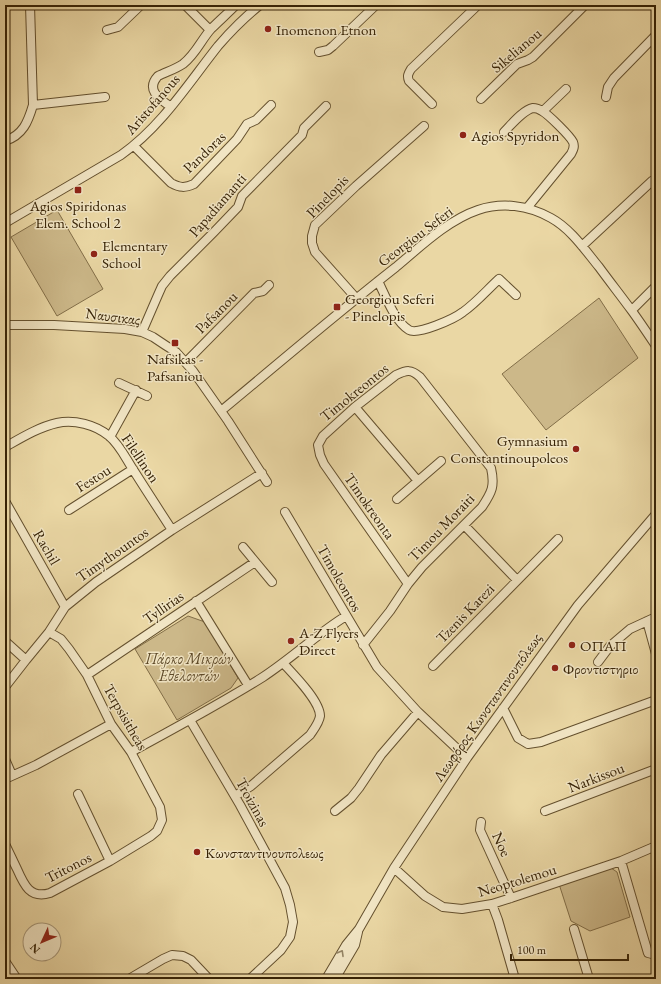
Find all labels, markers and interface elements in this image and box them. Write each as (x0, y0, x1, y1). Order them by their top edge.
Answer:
place label: Inomenon Etnon (276, 20, 376, 39)
street label: Sikelianou (487, 23, 545, 77)
marker: Inomenon Etnon (263, 24, 273, 34)
street label: Aristofanous (120, 70, 184, 139)
place label: Agios Spyridon (470, 126, 560, 145)
street label: Pandoras (179, 127, 230, 177)
marker: Agios Spyridon (458, 130, 468, 140)
street label: Papadiamanti (184, 169, 250, 241)
street label: Pinelopis (302, 170, 352, 222)
marker: Agios Spiridonas Elem. School 2 (73, 185, 83, 195)
place label: Agios Spiridonas Elem. School 2 (29, 196, 127, 232)
street label: Georgiou Seferi (374, 201, 457, 270)
place label: Elementary School (102, 236, 168, 272)
marker: Elementary School (89, 249, 99, 259)
street label: Pafsanou (191, 287, 241, 337)
place label: Georgiou Seferi - Pinelopis (345, 289, 435, 325)
marker: Georgiou Seferi - Pinelopis (332, 302, 342, 312)
street label: Ναυσικας (85, 303, 141, 329)
marker: Nafsikas - Pafsaniou (170, 338, 180, 348)
place label: Nafsikas - Pafsaniou (147, 349, 203, 385)
street label: Timokreontos (316, 359, 392, 425)
street label: Filellinon (118, 430, 164, 486)
place label: Gymnasium Constantinoupoleos (450, 431, 568, 467)
marker: Gymnasium Constantinoupoleos (571, 444, 581, 454)
street label: Festou (72, 460, 114, 496)
street label: Timokreonta (340, 469, 400, 543)
street label: Timou Moraiti (404, 489, 478, 565)
street label: Timythountos (72, 522, 152, 586)
street label: Rachil (29, 526, 65, 568)
street label: Timoleontos (313, 541, 367, 615)
street label: Tzenis Karezi (432, 579, 498, 647)
street label: Tyllirias (139, 586, 187, 628)
place label: A-Z Flyers Direct (298, 623, 359, 659)
street label: Λεωφόρος Κωνσταντινουπόλεως (428, 629, 546, 786)
marker: A-Z Flyers Direct (286, 636, 296, 646)
place label: ΟΠΑΠ (580, 636, 627, 655)
marker: ΟΠΑΠ (567, 640, 577, 650)
park label: Πάρκο Μικρών Εθελοντών (144, 649, 234, 685)
place label: Φροντιστηριο (563, 659, 639, 678)
marker: Φροντιστηριο (550, 663, 560, 673)
street label: Terpsisitheas (99, 681, 153, 754)
street label: Narkissou (565, 758, 627, 796)
street label: Troizinas (232, 774, 274, 830)
street label: Noe (488, 829, 516, 860)
place label: Κωνσταντινουπολεως (205, 843, 324, 862)
street label: Tritonos (42, 847, 95, 887)
marker: Κωνσταντινουπολεως (192, 847, 202, 857)
street label: Neoptolemou (475, 859, 559, 901)
north arrow (22, 922, 62, 962)
scale bar (511, 936, 628, 962)
text: N (27, 941, 43, 957)
text: 100 m (517, 942, 547, 958)
one-way arrow (336, 950, 343, 957)

